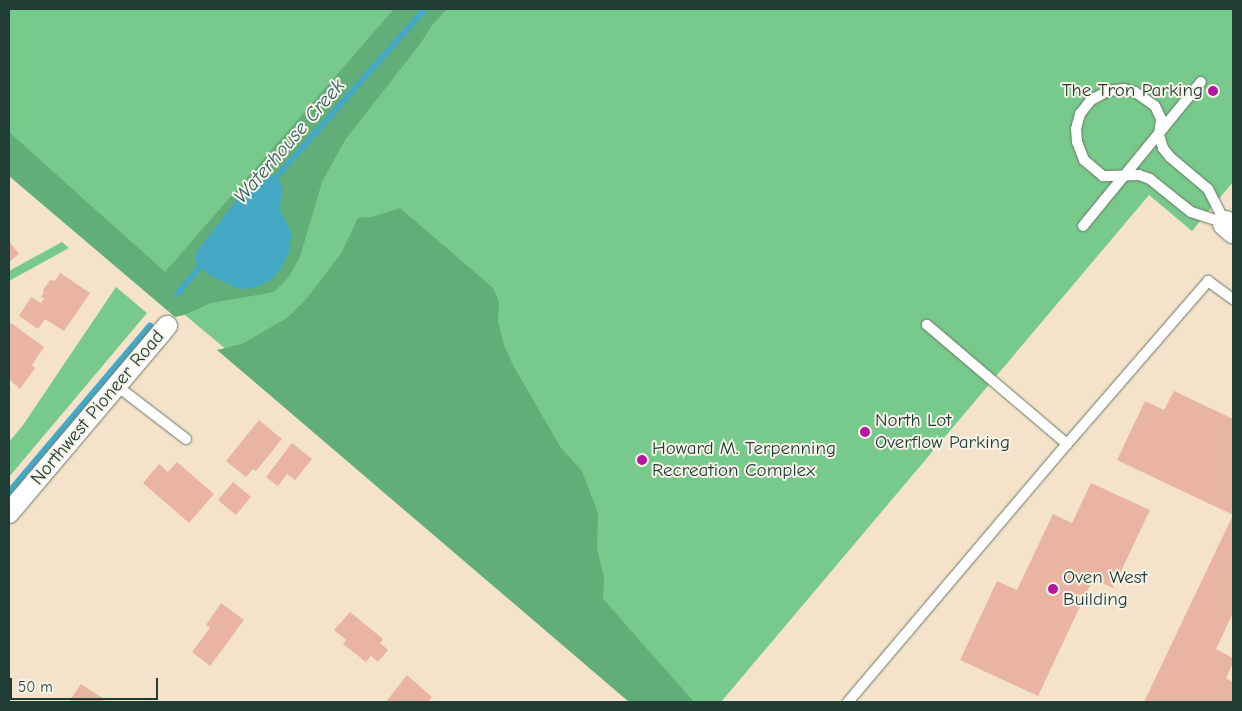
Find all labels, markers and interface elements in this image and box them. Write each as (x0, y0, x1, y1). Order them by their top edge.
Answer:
water label: Waterhouse Creek (228, 74, 350, 208)
place label: The Tron Parking (1062, 80, 1203, 102)
marker: The Tron Parking (1207, 85, 1219, 97)
street label: Northwest Pioneer Road (26, 326, 170, 490)
place label: North Lot Overflow Parking (875, 410, 1010, 454)
marker: North Lot Overflow Parking (859, 426, 871, 438)
place label: Howard M. Terpenning Recreation Complex (652, 438, 836, 482)
marker: Howard M. Terpenning Recreation Complex (636, 454, 648, 466)
place label: Oven West Building (1063, 567, 1147, 611)
marker: Oven West Building (1047, 583, 1059, 595)
scale bar (12, 668, 160, 700)
text: 50 m (18, 678, 53, 696)

